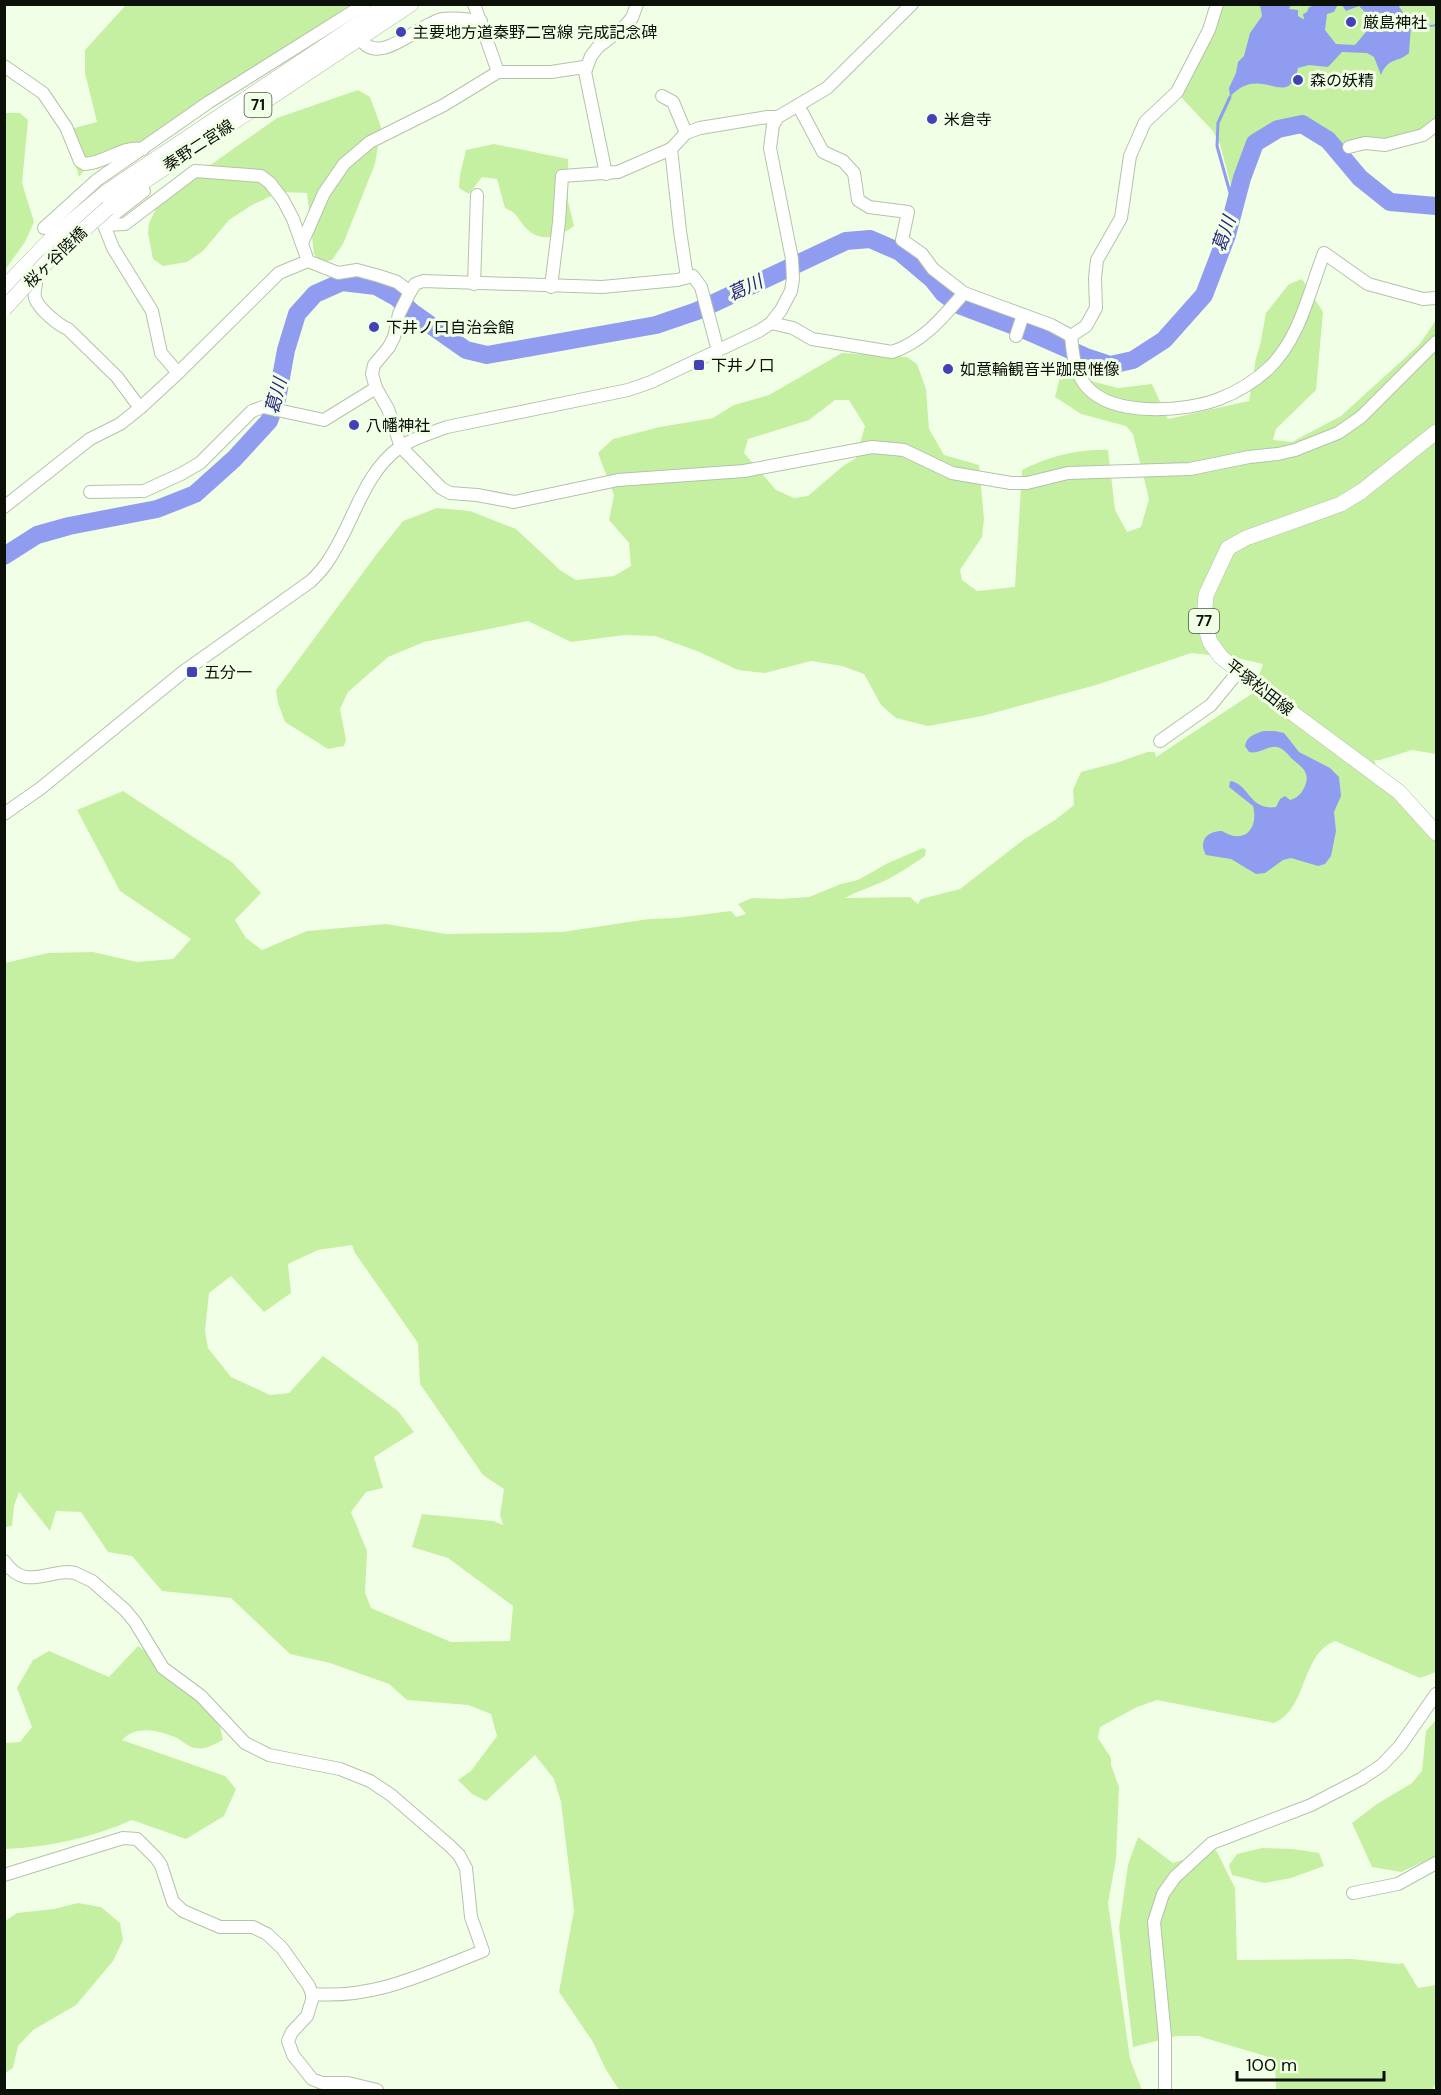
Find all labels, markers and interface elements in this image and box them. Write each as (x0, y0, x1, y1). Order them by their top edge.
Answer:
place label: 厳島神社 (1363, 12, 1427, 33)
marker: 厳島神社 (1344, 15, 1358, 29)
place label: 主要地方道秦野二宮線 完成記念碑 (413, 22, 657, 43)
marker: 主要地方道秦野二宮線 完成記念碑 (394, 25, 408, 39)
place label: 森の妖精 (1310, 70, 1374, 91)
marker: 森の妖精 (1291, 73, 1305, 87)
road number: 71 (244, 93, 272, 117)
place label: 米倉寺 (944, 109, 992, 130)
marker: 米倉寺 (925, 112, 939, 126)
street label: 秦野二宮線 (159, 115, 238, 176)
water label: 葛川 (1207, 211, 1242, 255)
street label: 桜ヶ谷陸橋 (19, 222, 91, 293)
water label: 葛川 (724, 269, 768, 306)
place label: 下井ノ口自治会館 (386, 317, 514, 338)
marker: 下井ノ口自治会館 (367, 320, 381, 334)
place label: 下井ノ口 (711, 355, 775, 376)
marker: 下井ノ口 (692, 358, 706, 372)
place label: 如意輪観音半跏思惟像 (960, 359, 1120, 380)
marker: 如意輪観音半跏思惟像 (941, 362, 955, 376)
water label: 葛川 (260, 374, 293, 416)
place label: 八幡神社 (366, 415, 430, 436)
marker: 八幡神社 (347, 418, 361, 432)
road number: 77 (1189, 609, 1219, 633)
street label: 平塚松田線 (1222, 654, 1298, 720)
place label: 五分一 (204, 662, 252, 683)
marker: 五分一 (185, 665, 199, 679)
scale bar (1237, 2044, 1384, 2082)
text: 100 m (1246, 2053, 1297, 2077)

